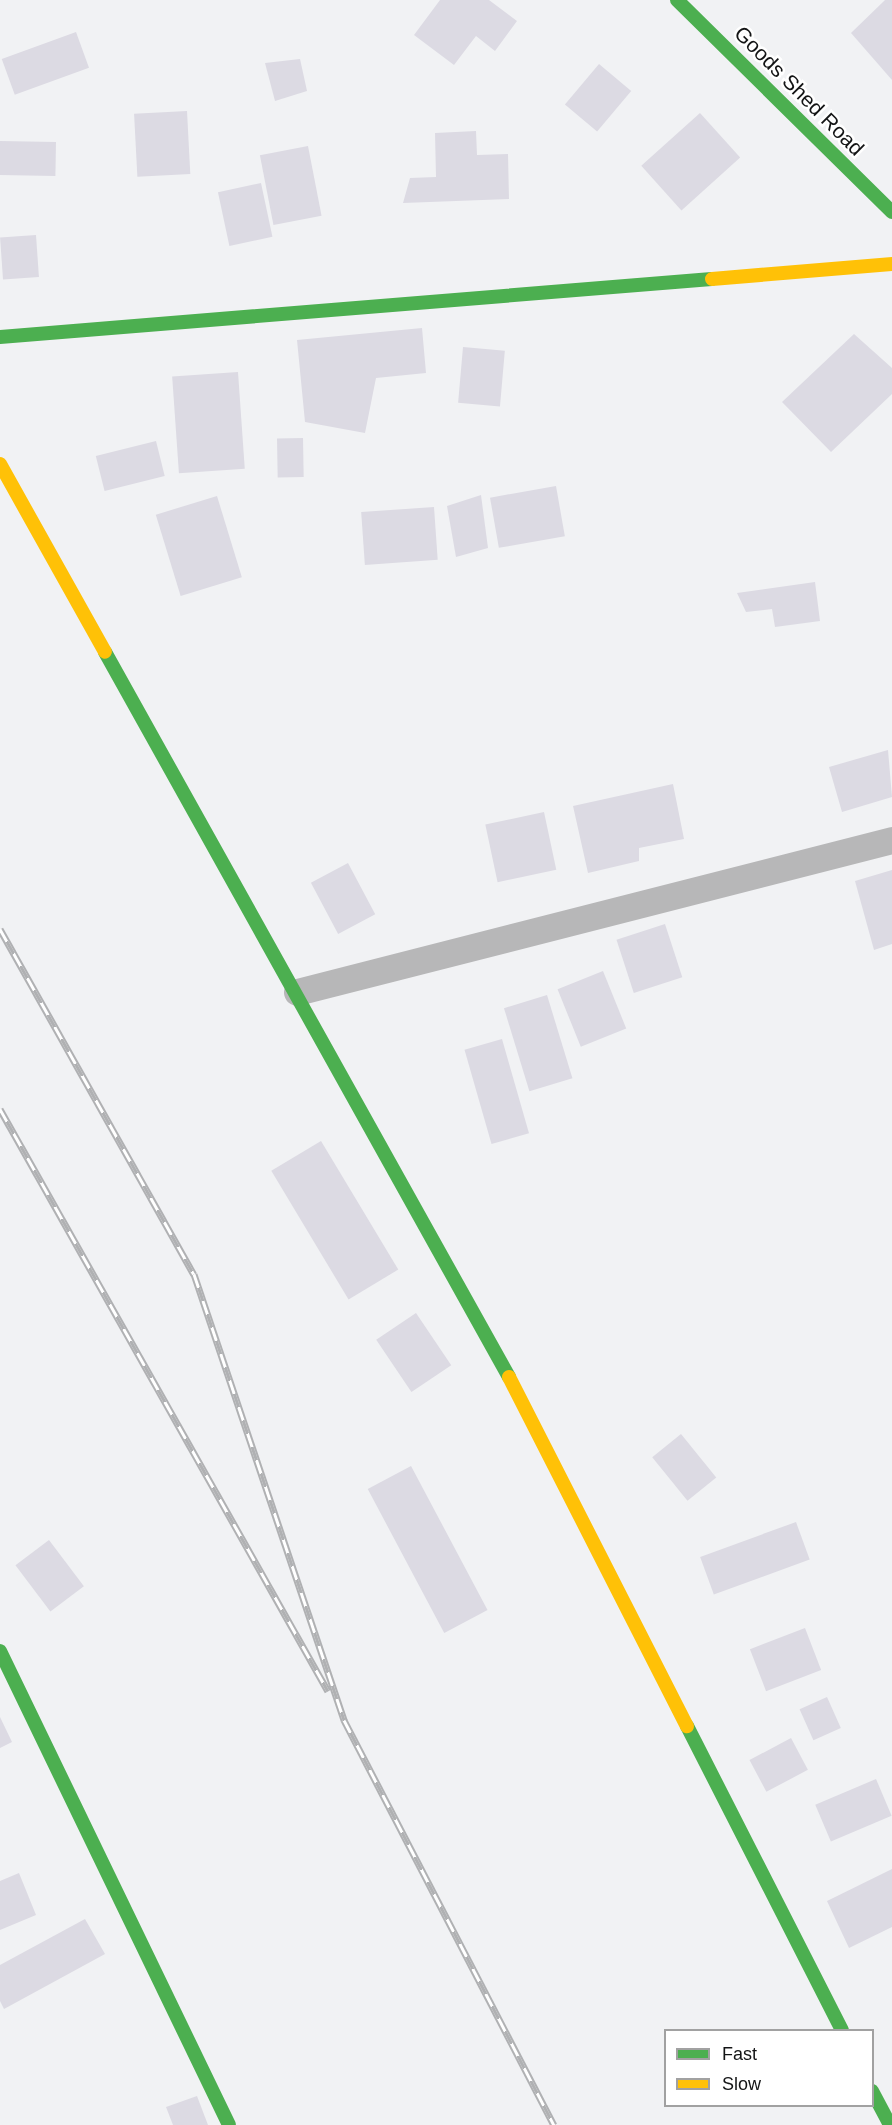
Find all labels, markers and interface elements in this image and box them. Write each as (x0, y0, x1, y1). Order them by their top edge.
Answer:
street label: Goods Shed Road (729, 21, 869, 161)
legend (664, 2029, 874, 2107)
text: Fast (722, 2044, 757, 2064)
text: Slow (722, 2074, 761, 2094)

